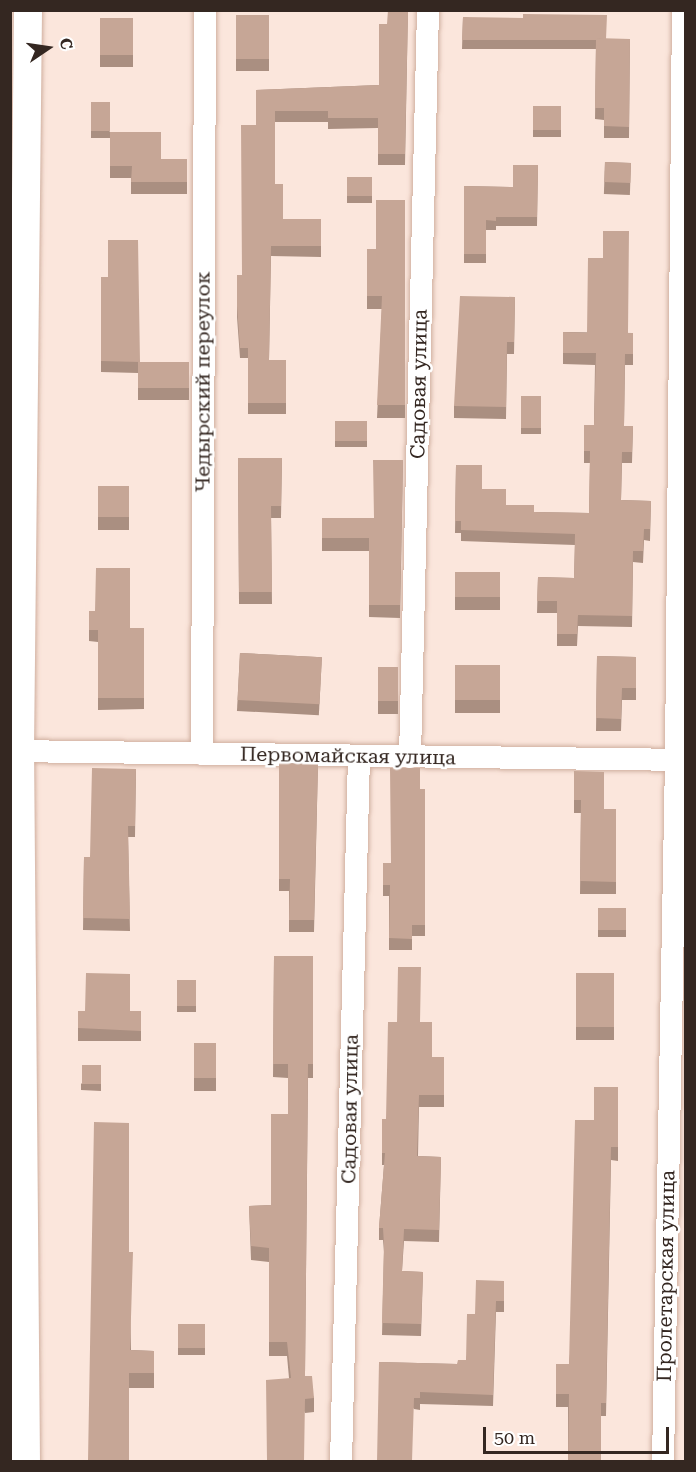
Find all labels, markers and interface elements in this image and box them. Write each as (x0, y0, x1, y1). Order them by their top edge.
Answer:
north arrow (18, 18, 78, 78)
text: С (56, 36, 77, 51)
street label: Чедырский переулок (191, 272, 215, 492)
street label: Садовая улица (406, 309, 432, 459)
street label: Первомайская улица (240, 742, 456, 770)
street label: Садовая улица (337, 1034, 363, 1184)
street label: Пролетарская улица (652, 1170, 680, 1382)
scale bar (486, 1415, 672, 1453)
text: 50 m (494, 1427, 535, 1448)

